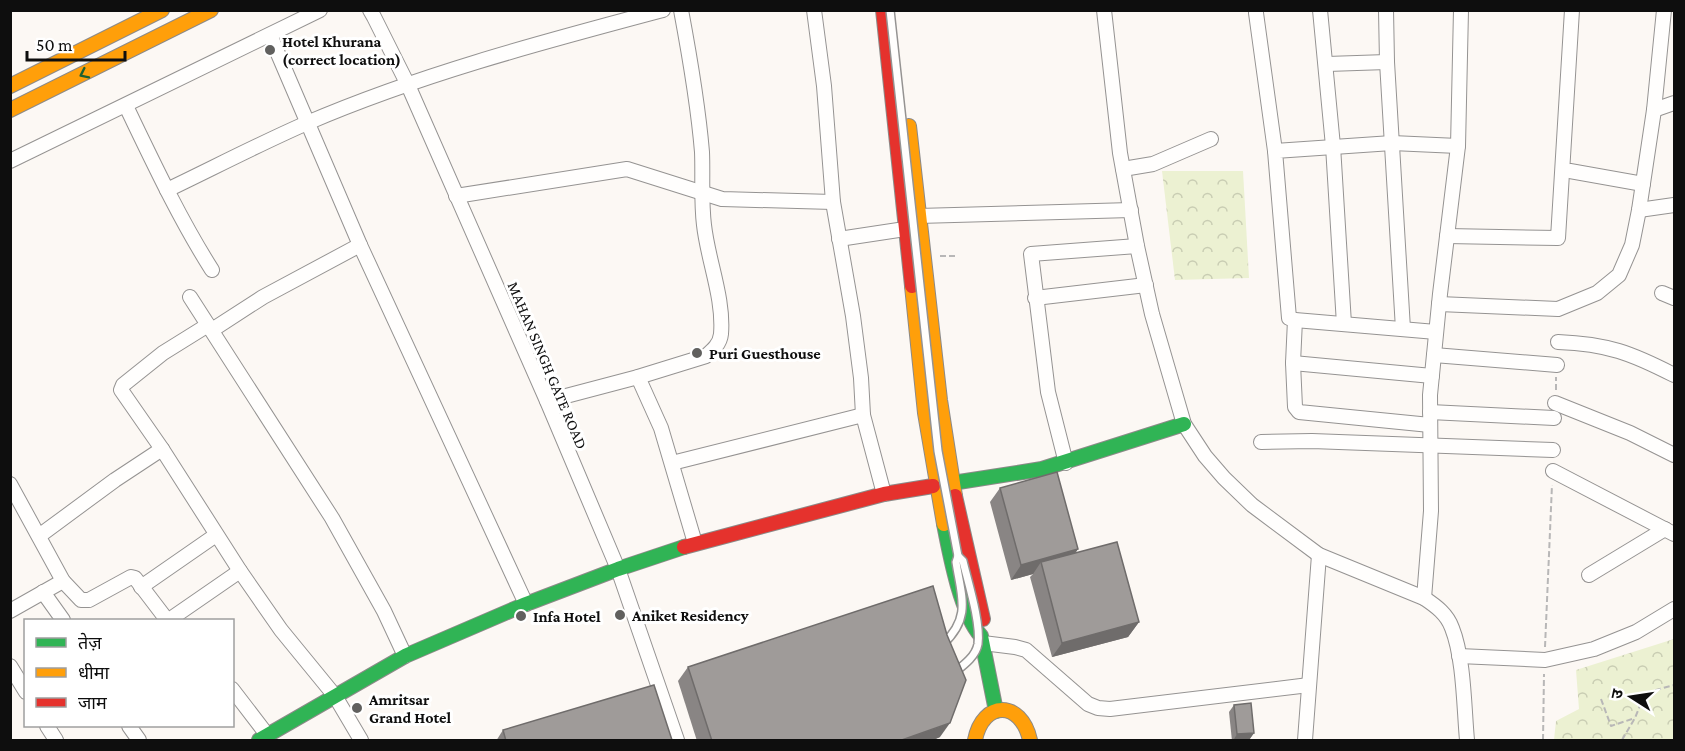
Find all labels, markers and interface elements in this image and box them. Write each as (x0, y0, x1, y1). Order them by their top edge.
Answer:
scale bar (27, 24, 124, 62)
place label: Hotel Khurana (correct location) (282, 33, 401, 69)
text: 50 m (36, 35, 73, 55)
marker: Hotel Khurana (correct location) (263, 43, 277, 57)
one-way arrow (79, 67, 90, 79)
street label: MAHAN SINGH GATE ROAD (505, 279, 591, 451)
place label: Puri Guesthouse (709, 345, 821, 362)
marker: Puri Guesthouse (690, 346, 704, 360)
place label: Aniket Residency (631, 607, 749, 624)
place label: Infa Hotel (533, 608, 601, 625)
marker: Aniket Residency (613, 608, 627, 622)
marker: Infa Hotel (514, 609, 528, 623)
legend (24, 619, 234, 727)
text: तेज़ (78, 632, 102, 653)
text: धीमा (78, 663, 109, 683)
north arrow (1601, 667, 1661, 727)
text: उ (1608, 687, 1626, 700)
place label: Amritsar Grand Hotel (368, 691, 452, 726)
text: जाम (78, 693, 108, 713)
marker: Amritsar Grand Hotel (350, 701, 364, 715)

